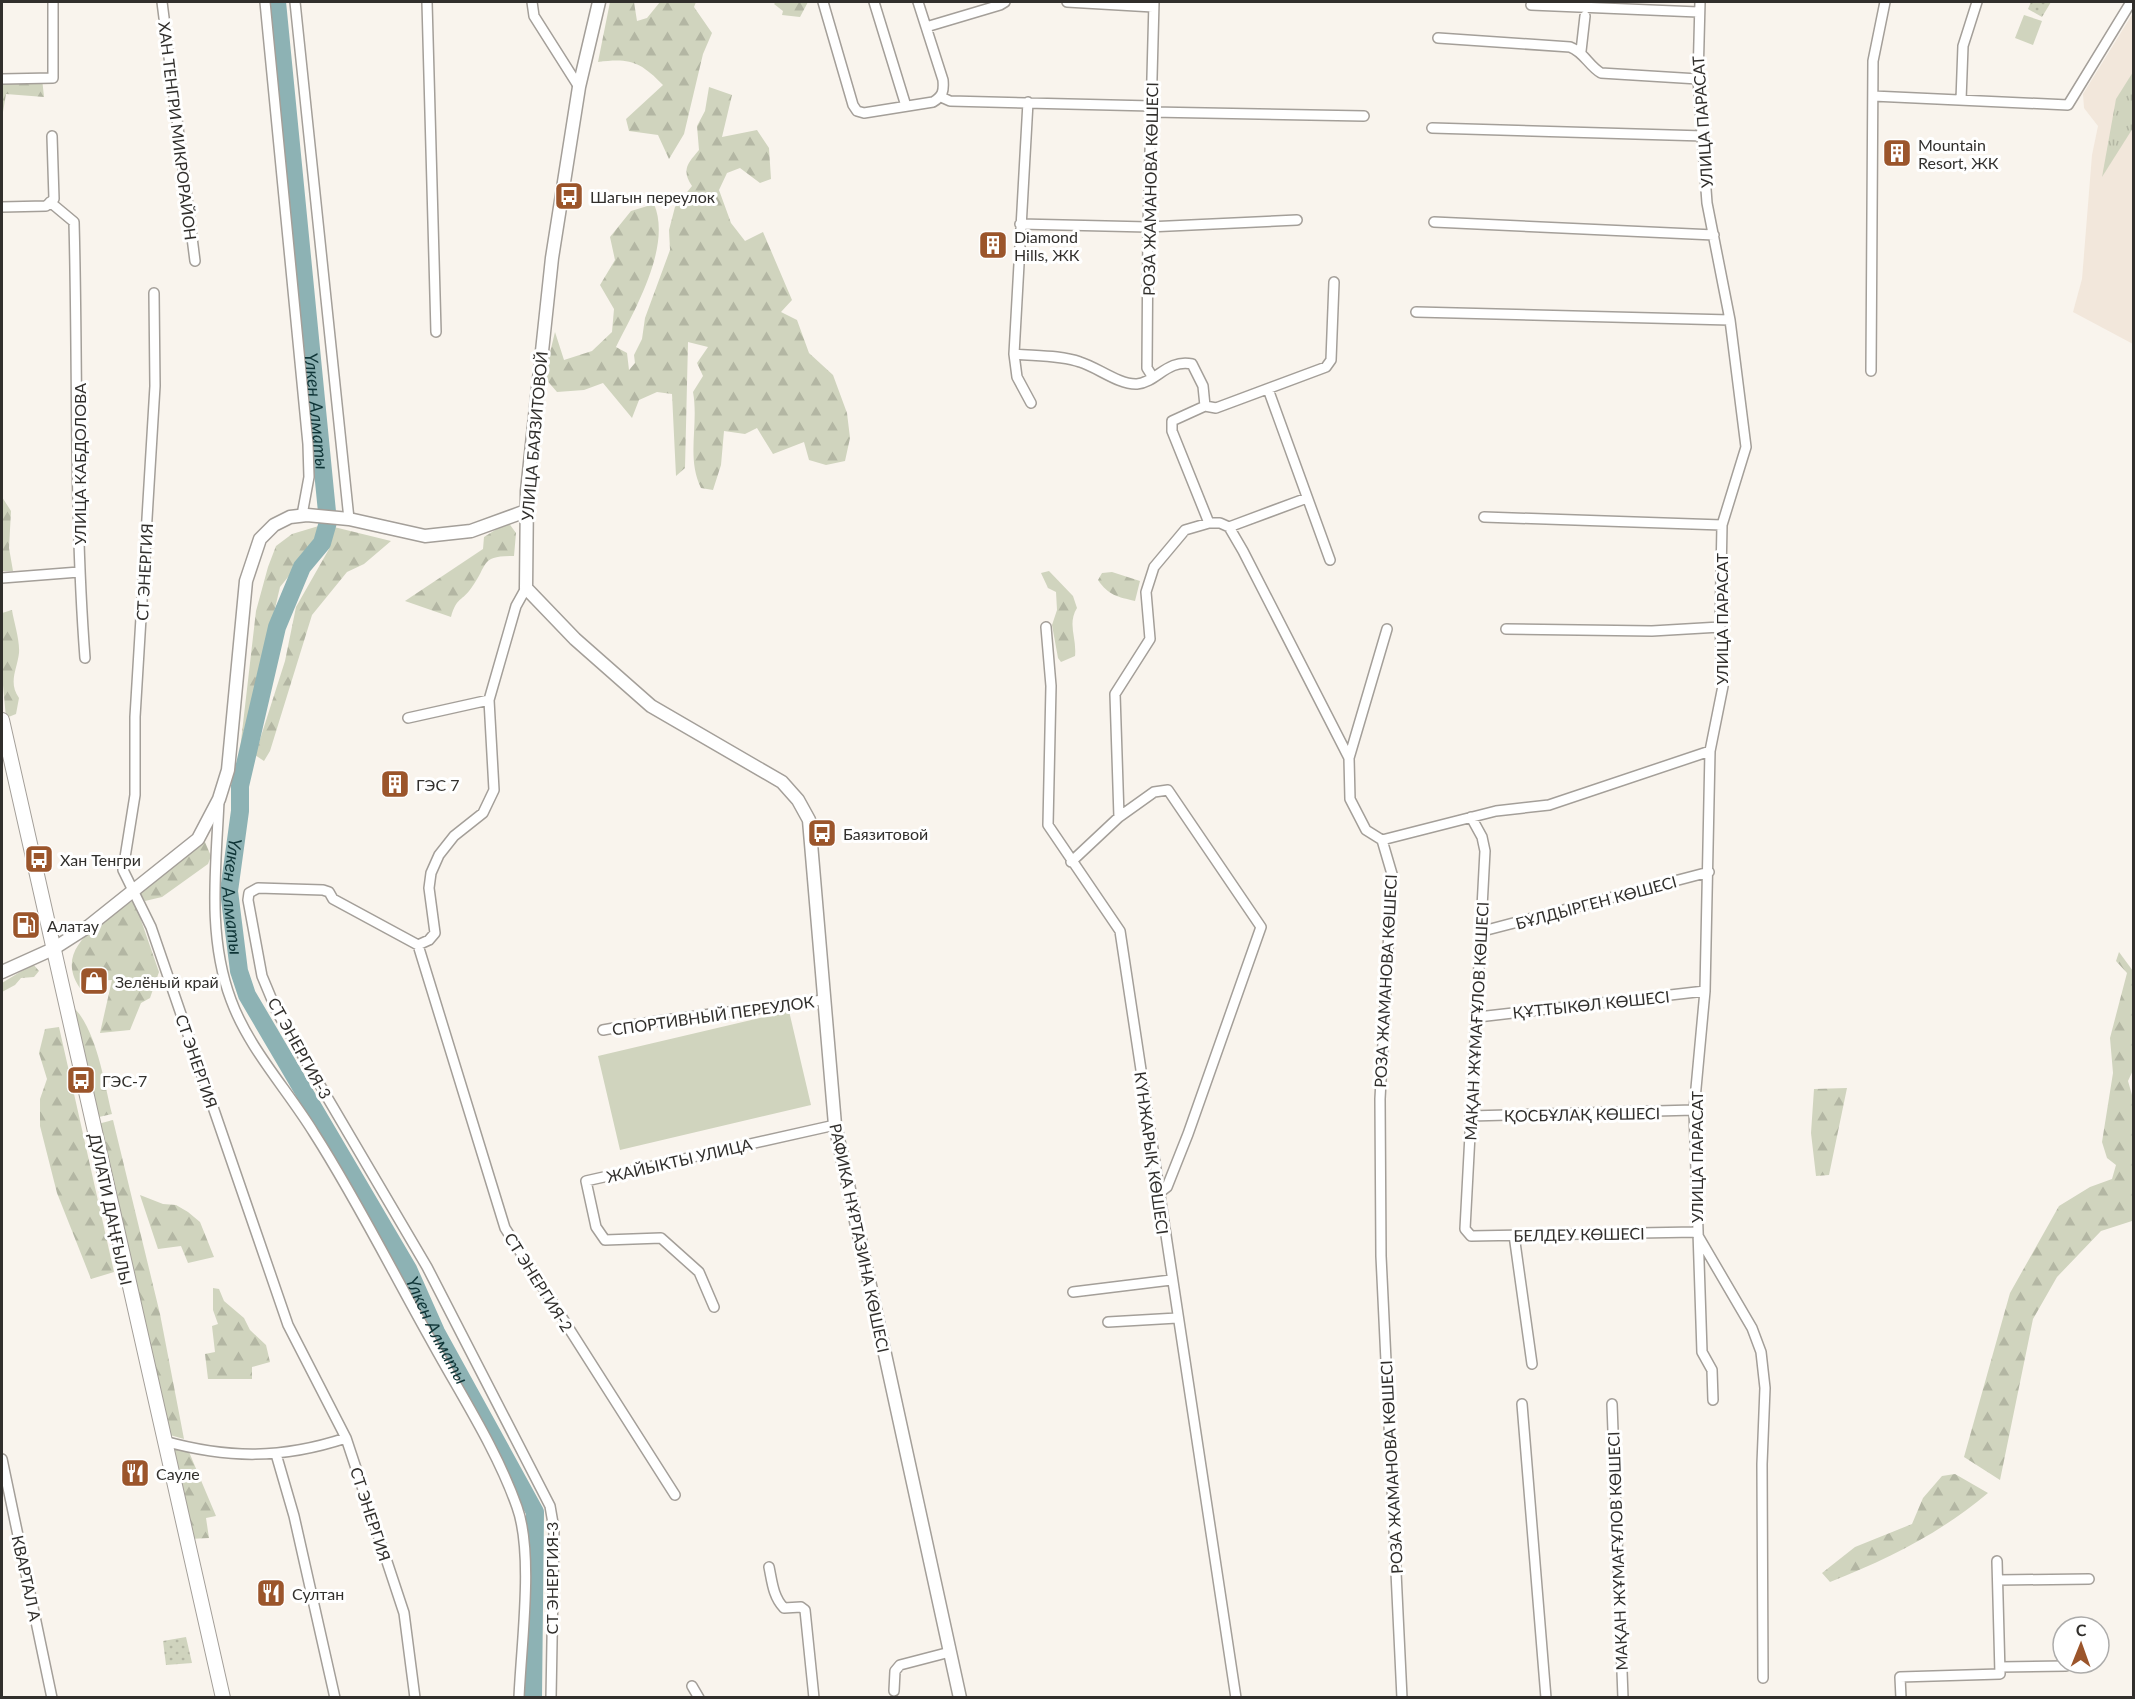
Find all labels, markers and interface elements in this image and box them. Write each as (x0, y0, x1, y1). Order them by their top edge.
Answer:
street label: ХАН ТЕНГРИ МИКРОРАЙОН (155, 21, 201, 241)
street label: УЛИЦА ПАРАСАТ (1688, 55, 1716, 189)
street label: РОЗА ЖАМАНОВА КӨШЕСІ (1139, 82, 1161, 296)
place label: Mountain Resort, ЖК (1918, 135, 1999, 172)
building icon: Mountain Resort, ЖК (1881, 137, 1913, 169)
bus stop icon: Шагын переулок (553, 180, 585, 212)
place label: Шагын переулок (590, 187, 716, 206)
place label: Diamond Hills, ЖК (1014, 227, 1080, 264)
building icon: Diamond Hills, ЖК (977, 229, 1009, 261)
street label: УЛИЦА БАЯЗИТОВОЙ (517, 350, 551, 522)
water label: Үлкен Алматы (300, 352, 334, 471)
street label: УЛИЦА КАБДОЛОВА (70, 383, 89, 545)
street label: СТ ЭНЕРГИЯ (132, 523, 156, 621)
street label: УЛИЦА ПАРАСАТ (1712, 552, 1731, 685)
building icon: ГЭС 7 (379, 768, 411, 800)
place label: ГЭС 7 (416, 775, 459, 794)
bus stop icon: Баязитовой (806, 817, 838, 849)
place label: Баязитовой (843, 824, 928, 843)
water label: Үлкен Алматы (217, 837, 248, 956)
bus stop icon: Хан Тенгри (23, 843, 55, 875)
place label: Хан Тенгри (60, 850, 141, 869)
street label: БҰЛДЫРГЕН КӨШЕСІ (1513, 871, 1679, 933)
street label: РОЗА ЖАМАНОВА КӨШЕСІ (1370, 874, 1400, 1088)
street label: МАҚАН ЖҰМАҒҰЛОВ КӨШЕСІ (1460, 901, 1492, 1141)
fuel station icon: Алатау (10, 909, 42, 941)
place label: Алатау (47, 916, 100, 935)
shop icon: Зелёный край (78, 965, 110, 997)
place label: Зелёный край (115, 972, 219, 991)
street label: ҚҰТТЫКӨЛ КӨШЕСІ (1512, 986, 1670, 1022)
street label: СПОРТИВНЫЙ ПЕРЕУЛОК (611, 991, 816, 1039)
street label: СТ ЭНЕРГИЯ-3 (264, 994, 336, 1102)
street label: СТ ЭНЕРГИЯ (172, 1012, 222, 1110)
bus stop icon: ГЭС-7 (65, 1064, 97, 1096)
street label: КҮНЖАРЫҚ КӨШЕСІ (1131, 1070, 1173, 1236)
place label: ГЭС-7 (102, 1071, 147, 1090)
street label: УЛИЦА ПАРАСАТ (1687, 1090, 1706, 1223)
street label: ҚОСБҰЛАҚ КӨШЕСІ (1504, 1103, 1660, 1125)
street label: РАФИКА НҰРТАЗИНА КӨШЕСІ (826, 1122, 894, 1354)
street label: ДУЛАТИ ДАҢҒЫЛЫ (86, 1131, 136, 1287)
street label: ЖАЙЫКТЫ УЛИЦА (604, 1134, 754, 1186)
street label: БЕЛДЕУ КӨШЕСІ (1513, 1223, 1645, 1245)
street label: СТ ЭНЕРГИЯ-2 (501, 1229, 577, 1335)
water label: Үлкен Алматы (402, 1273, 473, 1388)
street label: РОЗА ЖАМАНОВА КӨШЕСІ (1376, 1360, 1406, 1574)
street label: МАҚАН ЖҰМАҒҰЛОВ КӨШЕСІ (1603, 1431, 1631, 1671)
restaurant icon: Сауле (119, 1457, 151, 1489)
place label: Сауле (156, 1464, 200, 1483)
street label: СТ ЭНЕРГИЯ (347, 1465, 395, 1563)
street label: СТ ЭНЕРГИЯ-3 (542, 1522, 561, 1634)
street label: КВАРТАЛ А (9, 1533, 45, 1623)
restaurant icon: Султан (255, 1577, 287, 1609)
place label: Султан (292, 1584, 344, 1603)
north arrow (2051, 1615, 2111, 1675)
text: С (2076, 1620, 2087, 1639)

